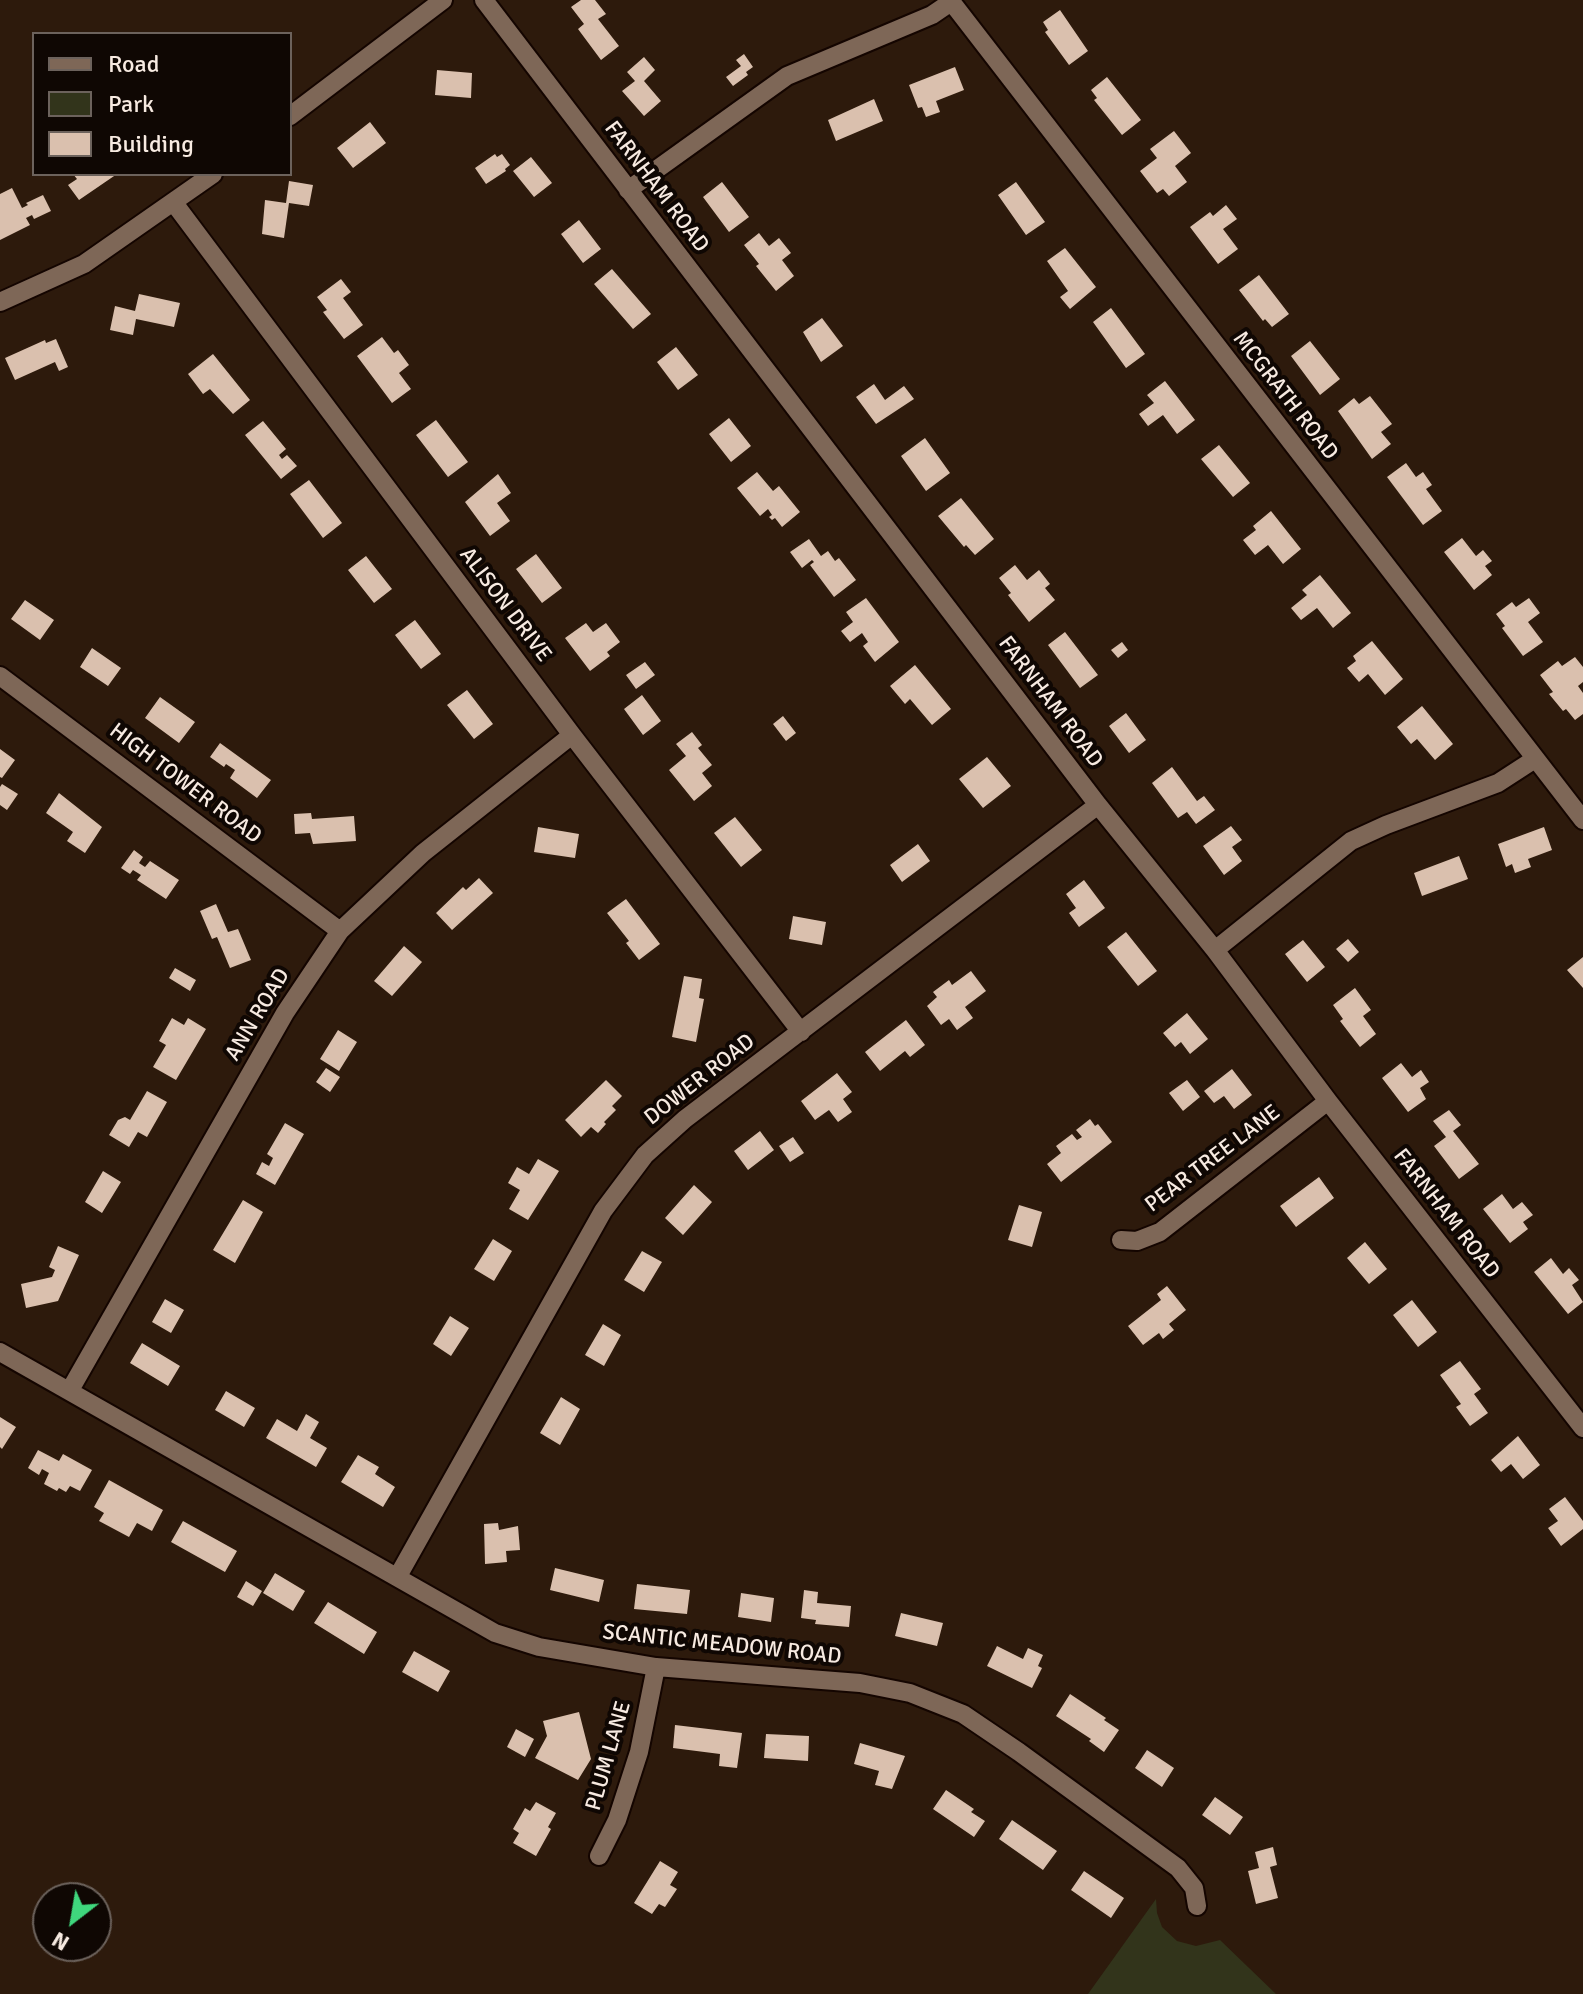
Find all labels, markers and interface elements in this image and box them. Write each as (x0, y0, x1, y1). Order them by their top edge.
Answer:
legend (32, 32, 292, 176)
text: Road (108, 49, 159, 79)
text: Park (108, 89, 154, 119)
street label: FARNHAM ROAD (598, 116, 714, 258)
text: Building (108, 129, 194, 159)
street label: MCGRATH ROAD (1227, 327, 1343, 465)
street label: ALISON DRIVE (453, 543, 557, 667)
street label: FARNHAM ROAD (992, 631, 1108, 773)
street label: HIGH TOWER ROAD (104, 718, 266, 850)
street label: ANN ROAD (220, 964, 296, 1066)
street label: DOWER ROAD (640, 1029, 760, 1131)
street label: PEAR TREE LANE (1140, 1100, 1286, 1218)
street label: FARNHAM ROAD (1387, 1144, 1505, 1284)
street label: SCANTIC MEADOW ROAD (601, 1619, 843, 1671)
street label: PLUM LANE (581, 1698, 637, 1814)
north arrow (32, 1882, 112, 1962)
text: N (47, 1926, 74, 1957)

